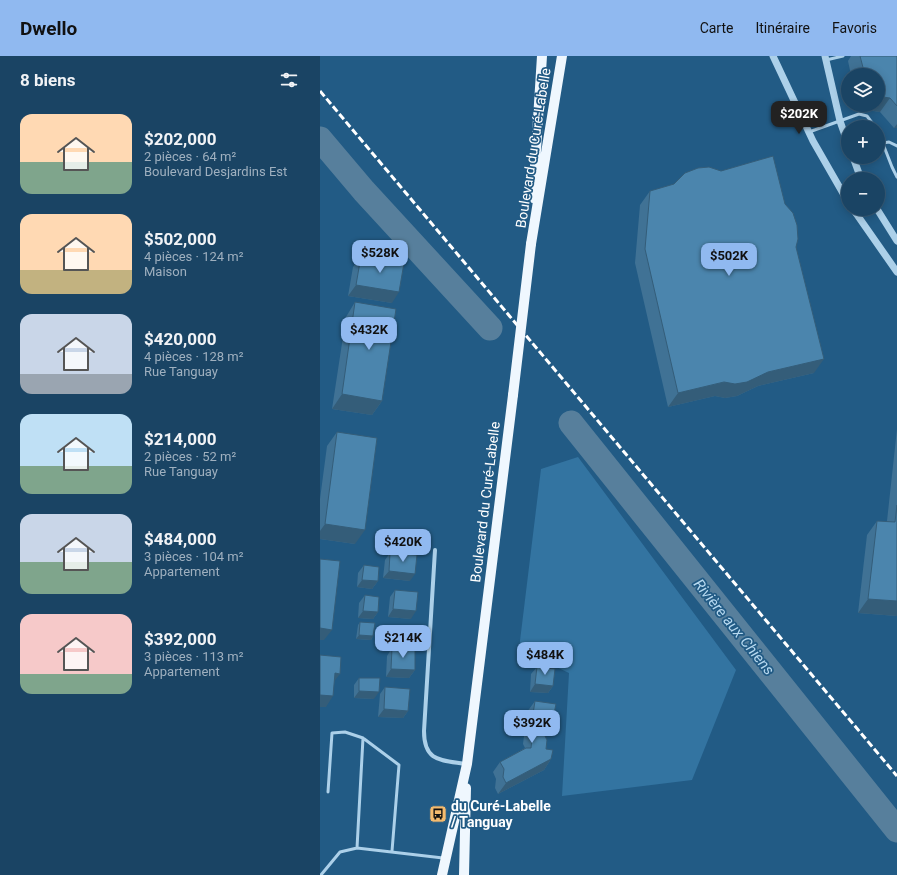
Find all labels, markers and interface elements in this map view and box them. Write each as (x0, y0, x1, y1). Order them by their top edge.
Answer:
text: Dwello (20, 17, 77, 40)
text: Carte (700, 20, 733, 36)
text: Itinéraire (755, 20, 810, 36)
text: Favoris (832, 20, 877, 36)
street label: Boulevard du Curé-Labelle (512, 67, 554, 229)
map controls (841, 68, 885, 216)
button: layers (841, 68, 885, 112)
icon: filters (278, 69, 300, 91)
text: 8 biens (20, 70, 75, 90)
pin: $202K (771, 101, 827, 135)
text: $202K (780, 106, 818, 121)
button: + (841, 120, 885, 164)
text: $202,000 (144, 129, 216, 149)
icon: home (52, 130, 100, 178)
text: 2 pièces · 64 m² (144, 149, 236, 164)
text: Boulevard Desjardins Est (144, 164, 287, 179)
button: − (841, 172, 885, 216)
text: $502,000 (144, 229, 216, 249)
icon: home (52, 230, 100, 278)
pin: $528K (352, 240, 408, 274)
pin: $502K (701, 243, 757, 277)
text: $528K (361, 245, 399, 260)
text: $502K (710, 248, 748, 263)
text: 4 pièces · 124 m² (144, 249, 243, 264)
text: Maison (144, 264, 187, 279)
pin: $432K (341, 317, 397, 351)
text: $432K (350, 322, 388, 337)
text: $420,000 (144, 329, 216, 349)
icon: home (52, 330, 100, 378)
text: 4 pièces · 128 m² (144, 349, 243, 364)
text: Rue Tanguay (144, 364, 218, 379)
street label: Boulevard du Curé-Labelle (467, 421, 503, 583)
text: $214,000 (144, 429, 216, 449)
icon: home (52, 430, 100, 478)
text: 2 pièces · 52 m² (144, 449, 236, 464)
text: Rue Tanguay (144, 464, 218, 479)
text: $484,000 (144, 529, 216, 549)
pin: $420K (375, 529, 431, 563)
icon: home (52, 530, 100, 578)
text: $420K (384, 534, 422, 549)
text: 3 pièces · 104 m² (144, 549, 243, 564)
text: Appartement (144, 564, 220, 579)
water label: Rivière aux Chiens (690, 575, 778, 679)
pin: $214K (375, 625, 431, 659)
text: $392,000 (144, 629, 216, 649)
icon: home (52, 630, 100, 678)
text: $214K (384, 630, 422, 645)
pin: $484K (517, 642, 573, 676)
text: $484K (526, 647, 564, 662)
text: 3 pièces · 113 m² (144, 649, 243, 664)
text: Appartement (144, 664, 220, 679)
pin: $392K (504, 710, 560, 744)
text: $392K (513, 715, 551, 730)
place label: du Curé-Labelle / Tanguay (450, 798, 551, 830)
bus stop icon: du Curé-Labelle / Tanguay (428, 804, 448, 824)

